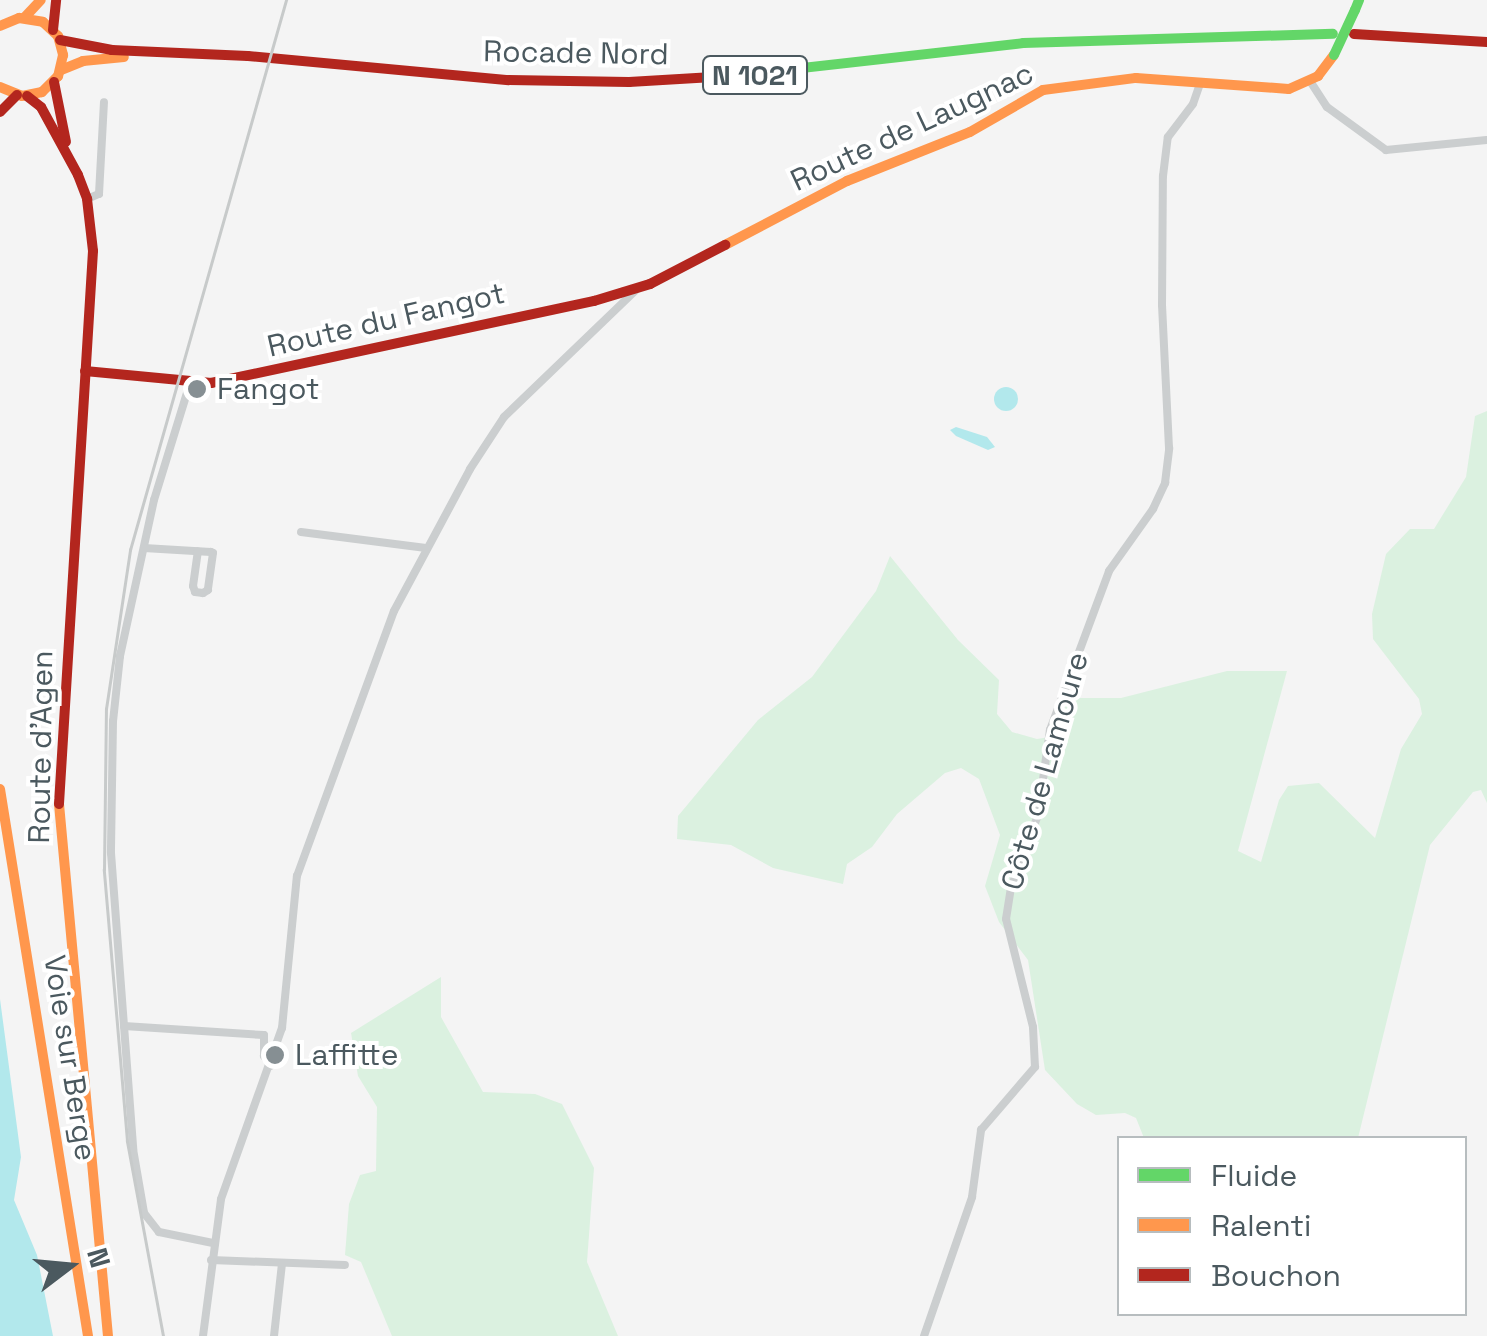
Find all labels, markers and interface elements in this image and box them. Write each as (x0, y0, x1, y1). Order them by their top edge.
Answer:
street label: Rocade Nord (483, 33, 669, 73)
road number: N 1021 (700, 52, 810, 98)
street label: Route de Laugnac (785, 55, 1039, 199)
street label: Route du Fangot (264, 275, 508, 365)
place label: Fangot (217, 371, 320, 407)
marker: Fangot (186, 378, 208, 400)
street label: Côte de Lamoure (994, 648, 1096, 894)
street label: Route d'Agen (21, 650, 61, 844)
street label: Voie sur Berge (36, 953, 104, 1163)
place label: Laffitte (295, 1037, 398, 1073)
marker: Laffitte (264, 1044, 286, 1066)
legend (1117, 1136, 1467, 1316)
text: Fluide (1211, 1156, 1297, 1195)
text: Ralenti (1211, 1206, 1311, 1245)
north arrow (20, 1216, 120, 1316)
text: N (79, 1244, 119, 1272)
text: Bouchon (1211, 1256, 1341, 1295)

